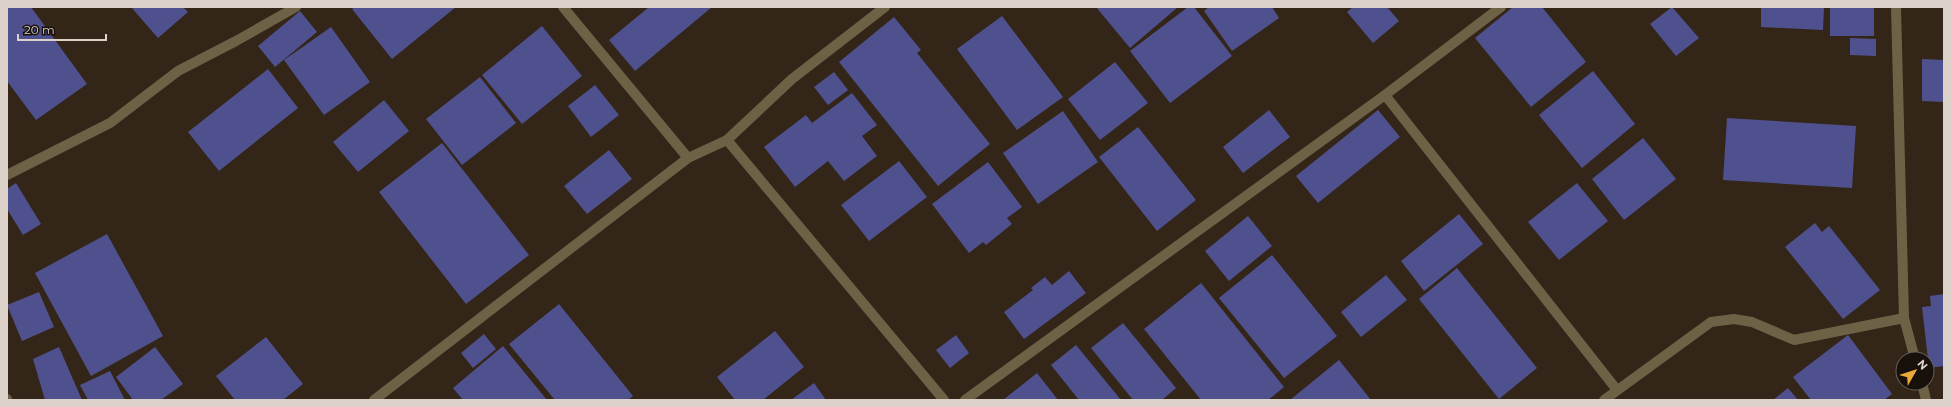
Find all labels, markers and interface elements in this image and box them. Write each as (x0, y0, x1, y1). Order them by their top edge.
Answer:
scale bar (18, 16, 106, 42)
text: 20 m (24, 22, 55, 37)
north arrow (1895, 351, 1935, 391)
text: N (1915, 357, 1931, 373)

